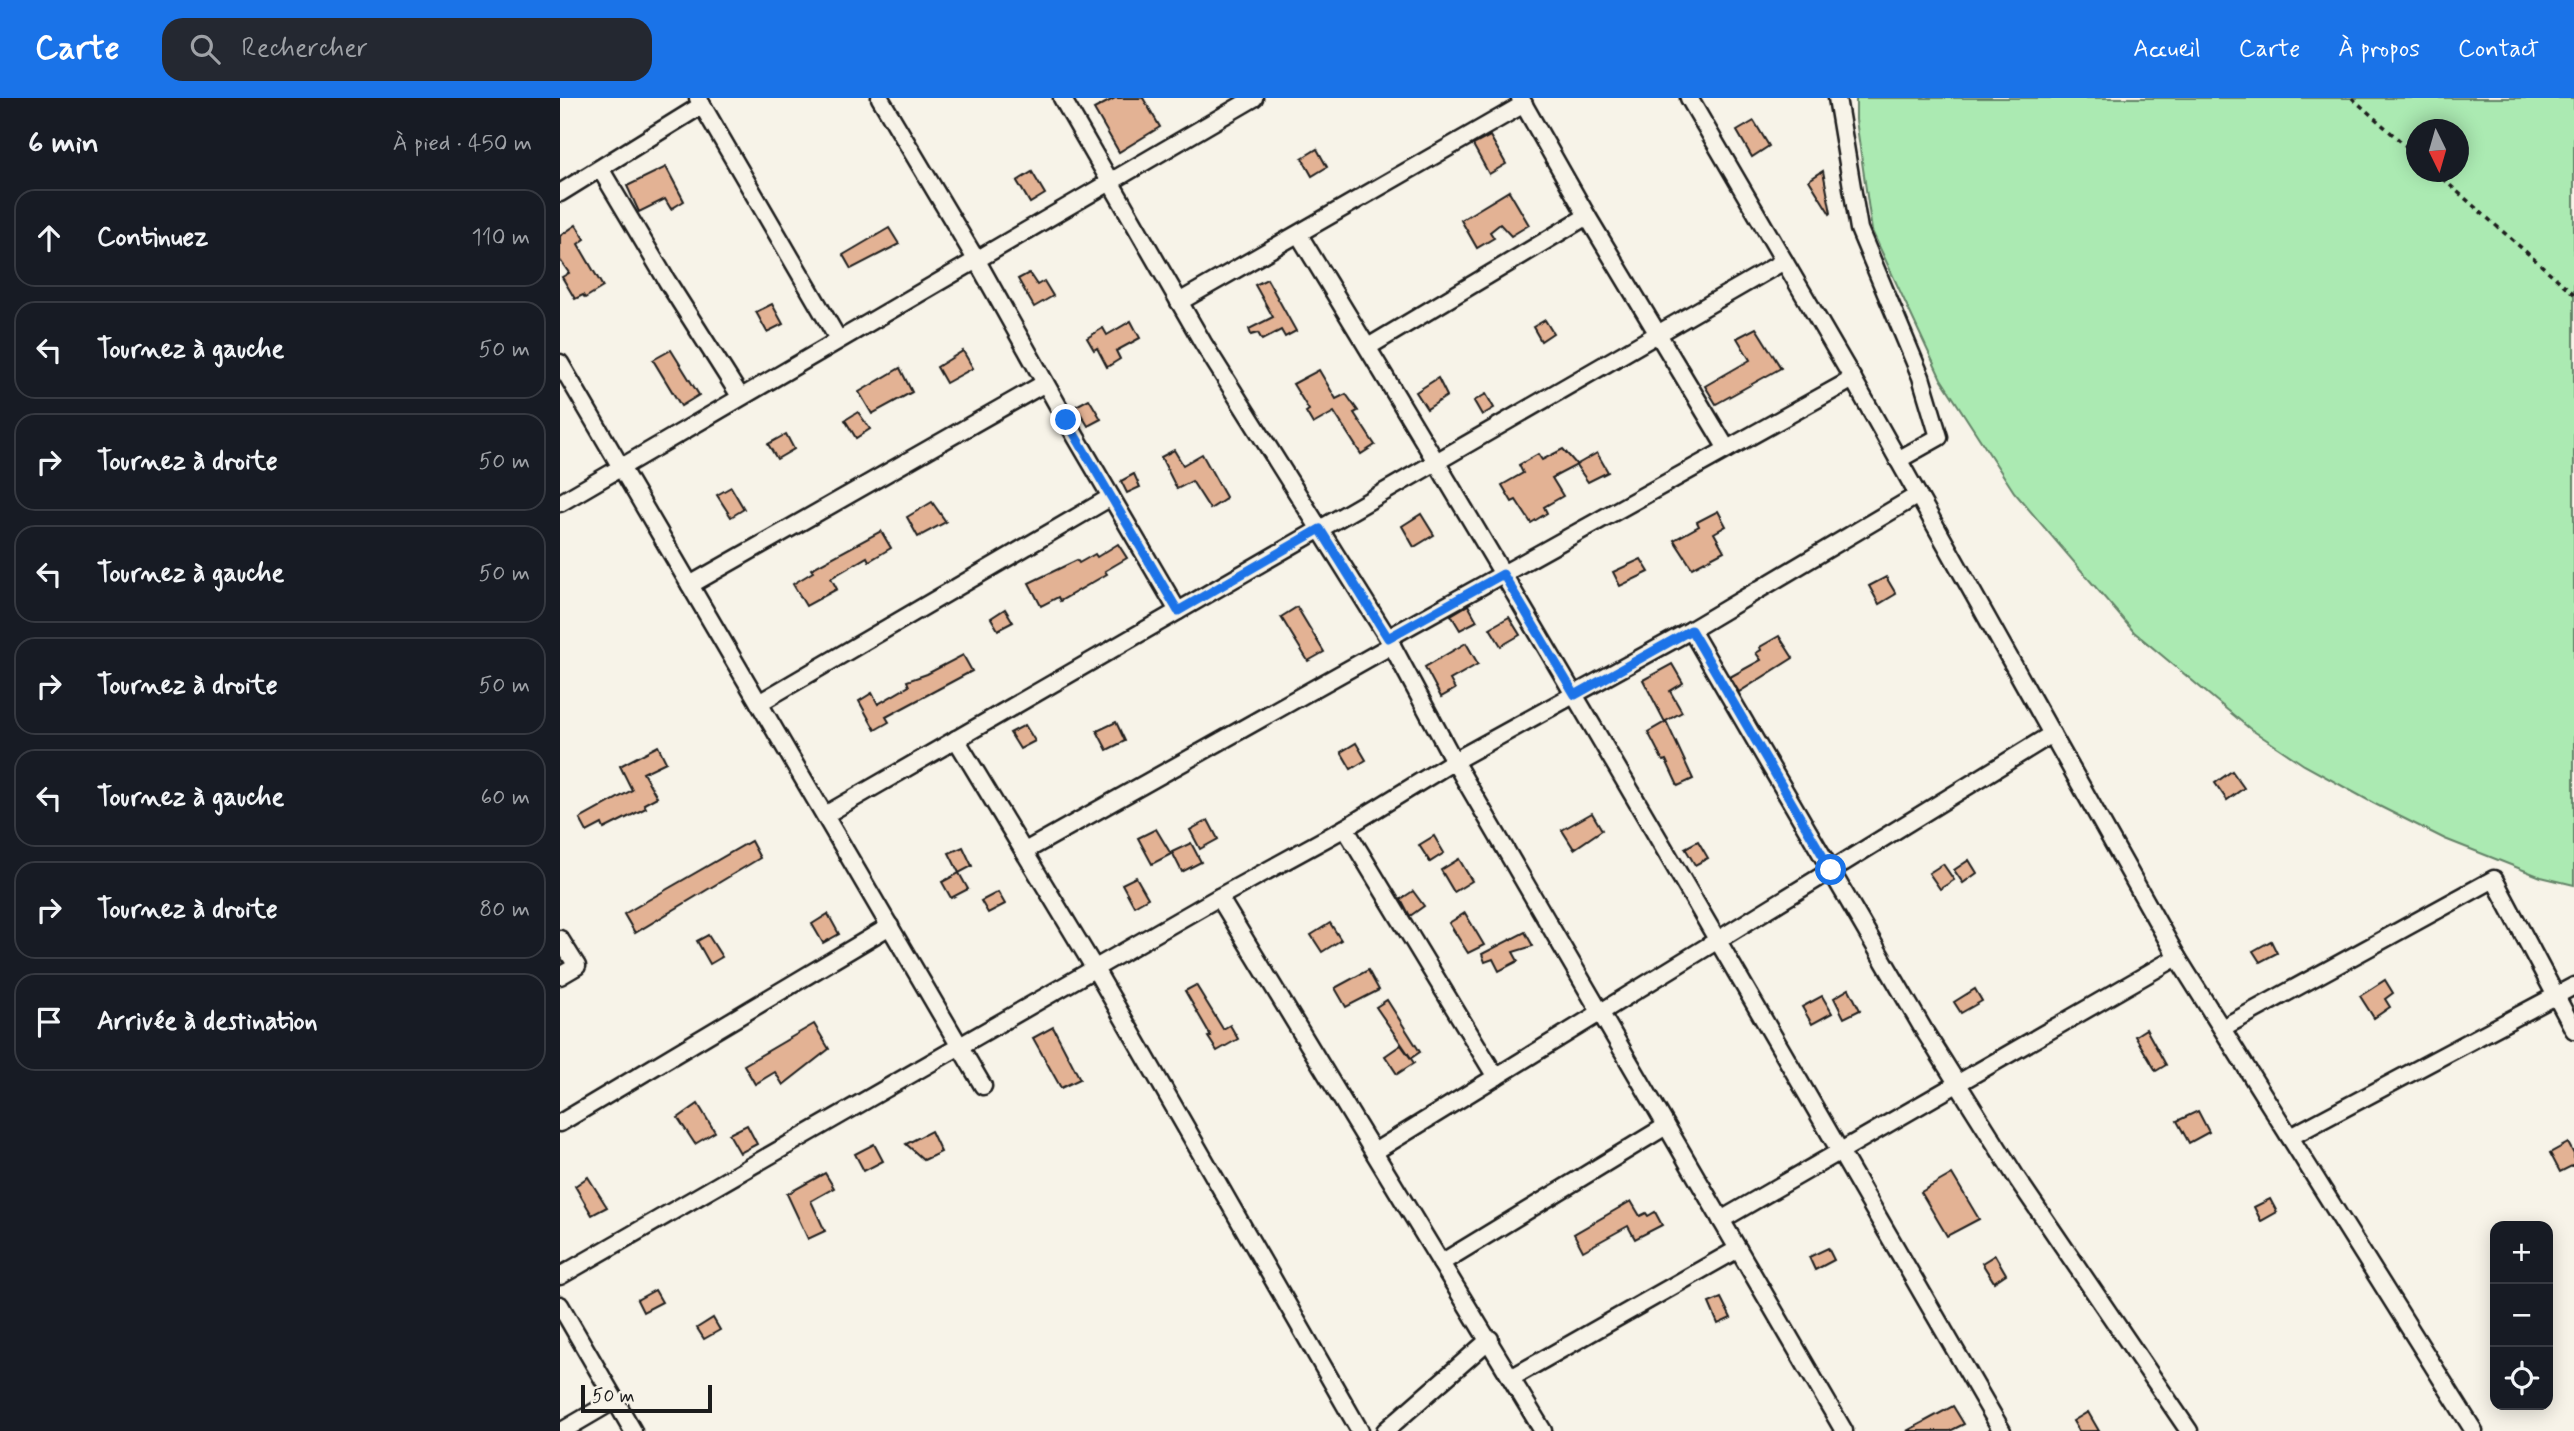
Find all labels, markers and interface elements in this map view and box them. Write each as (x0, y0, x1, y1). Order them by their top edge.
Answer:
search box (162, 18, 652, 81)
text: Carte (35, 27, 120, 71)
icon: search (186, 30, 224, 68)
text: Rechercher (242, 32, 368, 66)
text: Accueil (2133, 34, 2201, 65)
text: Carte (2239, 34, 2300, 65)
text: À propos (2338, 34, 2420, 65)
text: Contact (2458, 34, 2539, 65)
north arrow (2406, 119, 2469, 182)
text: 6 min (28, 124, 99, 163)
text: À pied · 450 m (393, 129, 532, 159)
icon: ahead (30, 219, 68, 257)
text: Continuez (97, 221, 208, 255)
text: 110 m (471, 223, 530, 253)
icon: left (30, 331, 68, 369)
text: Tournez à gauche (97, 333, 284, 367)
text: 50 m (479, 335, 530, 365)
route end (1050, 404, 1081, 435)
icon: right (30, 443, 68, 481)
text: Tournez à droite (97, 445, 278, 479)
text: 50 m (479, 447, 530, 477)
icon: left (30, 555, 68, 593)
text: Tournez à gauche (97, 557, 284, 591)
text: 50 m (479, 559, 530, 589)
icon: right (30, 667, 68, 705)
text: Tournez à droite (97, 669, 278, 703)
text: 50 m (479, 671, 530, 701)
icon: left (30, 779, 68, 817)
text: Tournez à gauche (97, 781, 284, 815)
text: 60 m (481, 783, 530, 813)
route start (1815, 854, 1846, 885)
icon: right (30, 891, 68, 929)
text: Tournez à droite (97, 893, 278, 927)
text: 80 m (479, 895, 530, 925)
icon: arrive (30, 1003, 68, 1041)
text: Arrivée à destination (97, 1005, 318, 1039)
map controls (2490, 1221, 2553, 1410)
button: + (2490, 1221, 2553, 1284)
button: − (2490, 1284, 2553, 1347)
button: locate (2490, 1347, 2553, 1410)
scale bar (581, 1382, 712, 1414)
text: 50 m (592, 1384, 635, 1409)

